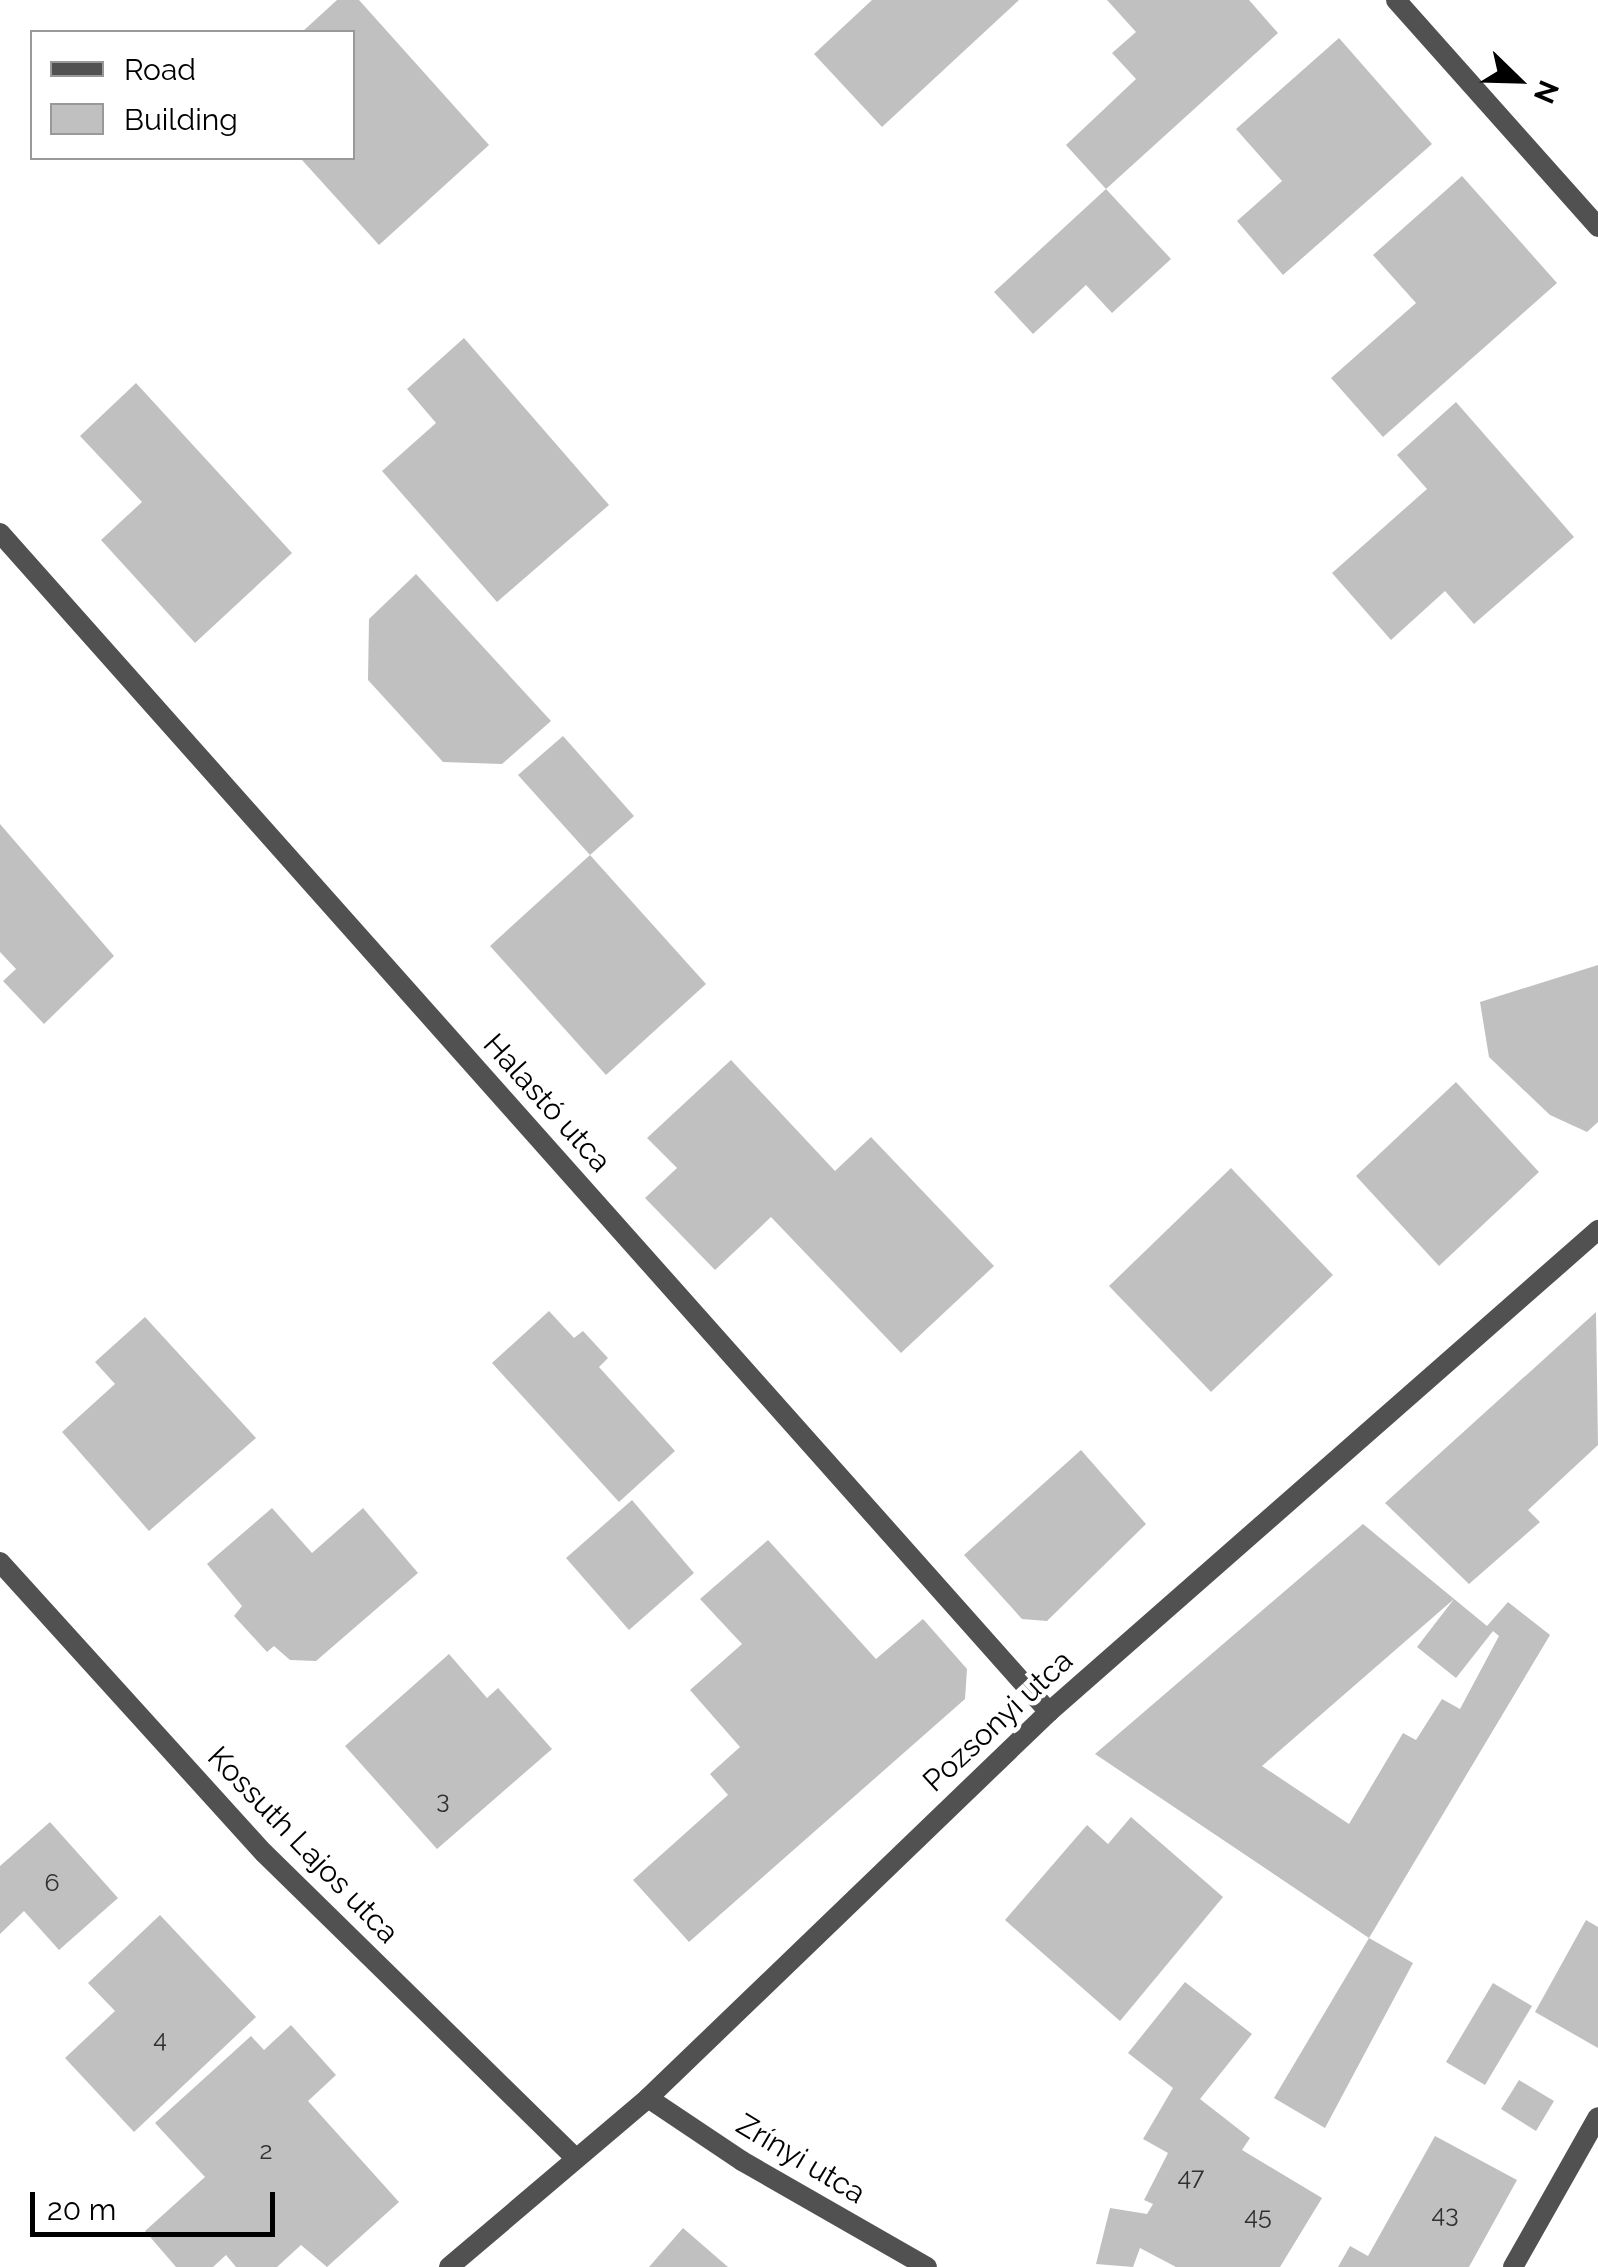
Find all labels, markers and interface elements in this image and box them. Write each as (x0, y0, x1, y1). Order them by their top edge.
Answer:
legend (30, 30, 355, 160)
north arrow (1468, 30, 1568, 130)
text: Road (124, 52, 196, 87)
text: N (1527, 76, 1565, 108)
text: Building (124, 102, 238, 137)
street label: Halastó utca (476, 1027, 618, 1179)
street label: Pozsonyi utca (916, 1643, 1080, 1799)
street label: Kossuth Lajos utca (200, 1739, 406, 1951)
house number: 3 (436, 1784, 450, 1814)
house number: 6 (44, 1867, 60, 1897)
house number: 4 (153, 2023, 167, 2053)
street label: Zrínyi utca (730, 2107, 872, 2211)
house number: 2 (259, 2135, 273, 2165)
house number: 47 (1178, 2161, 1204, 2191)
scale bar (35, 2172, 280, 2234)
text: 20 m (47, 2192, 116, 2227)
house number: 43 (1432, 2198, 1458, 2228)
house number: 45 (1244, 2200, 1272, 2230)

